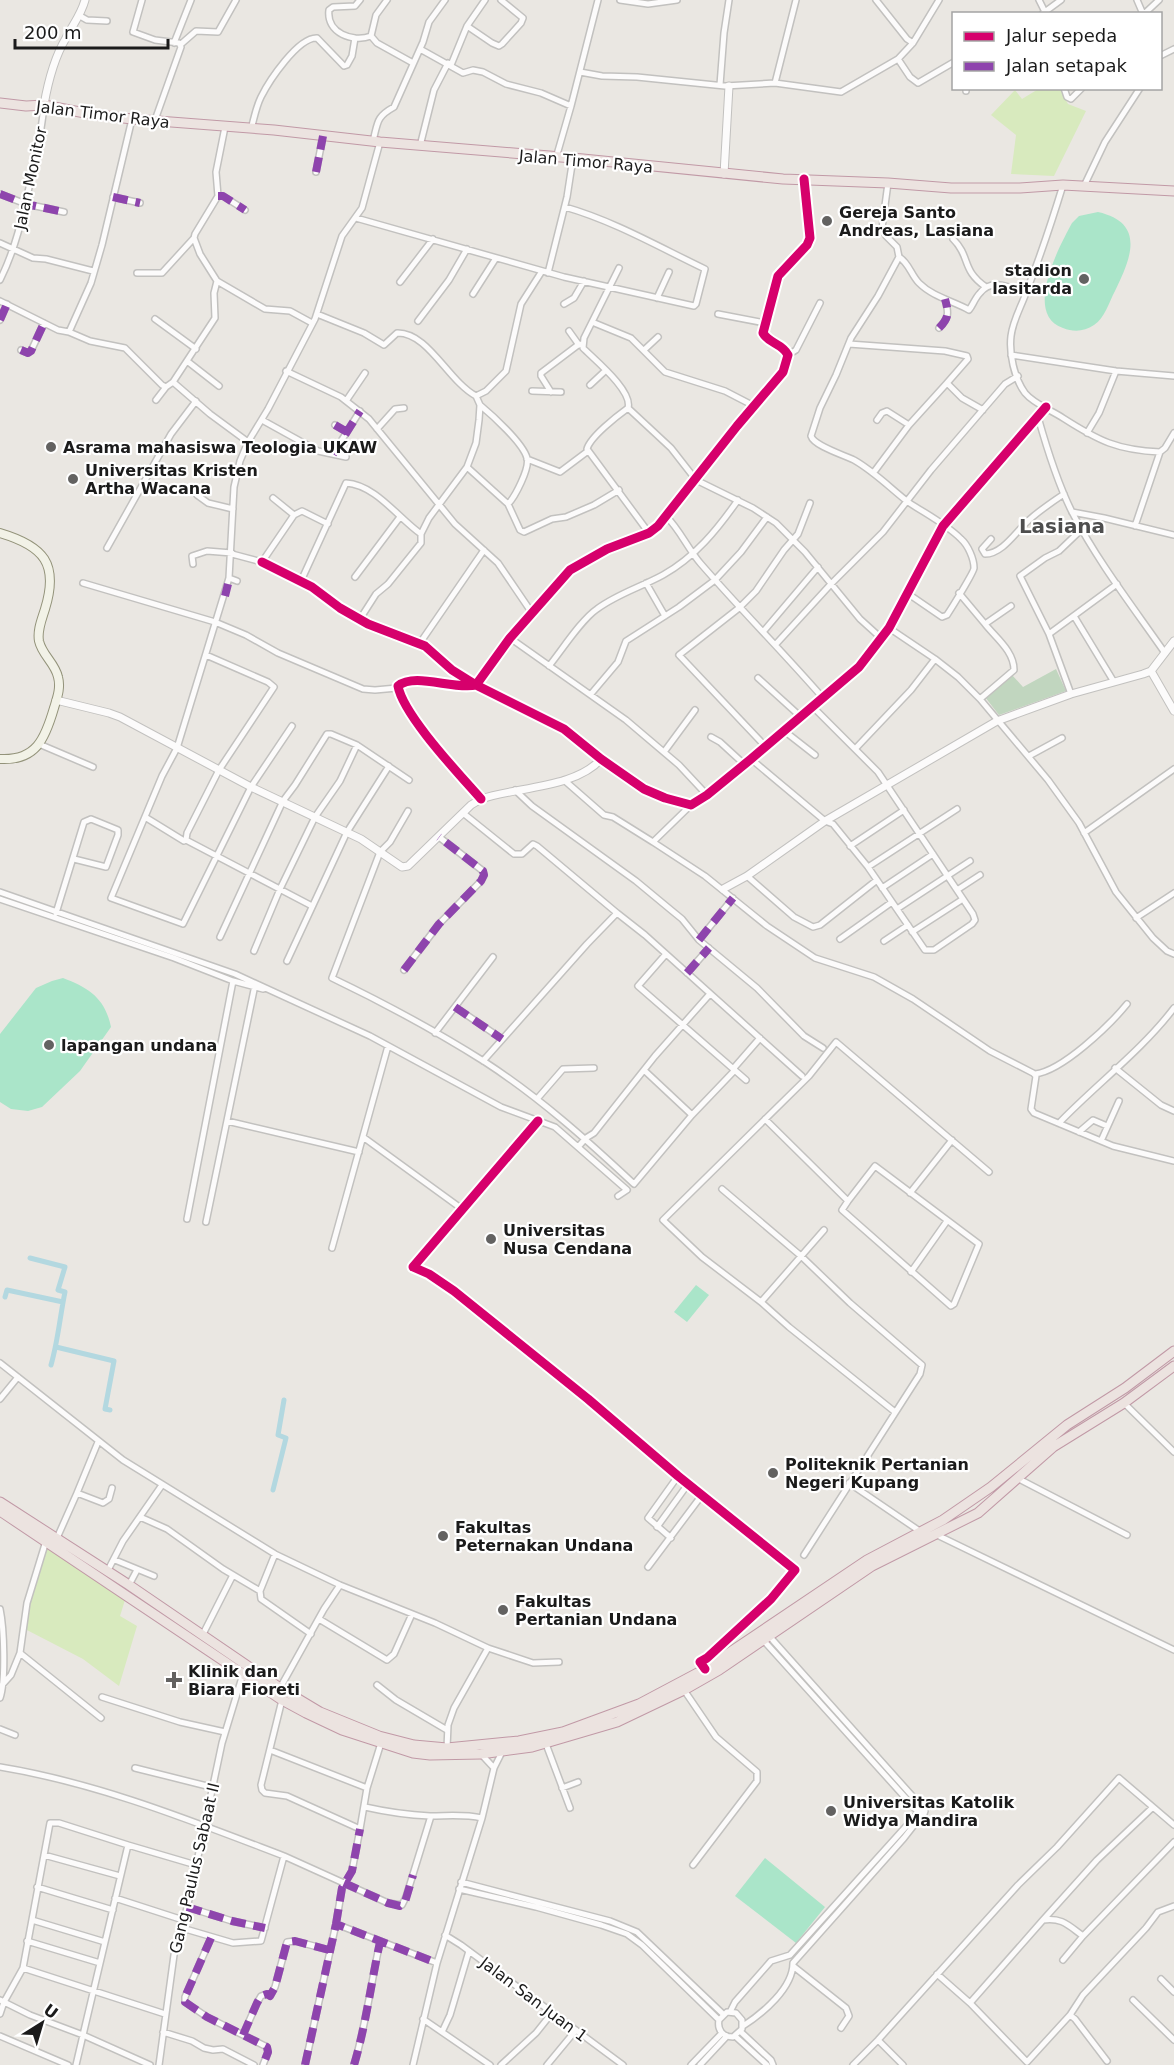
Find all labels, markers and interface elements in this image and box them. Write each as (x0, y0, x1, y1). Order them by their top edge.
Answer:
scale bar (15, 12, 168, 50)
legend (952, 12, 1162, 90)
text: 200 m (24, 22, 82, 43)
text: Jalur sepeda (1005, 25, 1117, 46)
text: Jalan setapak (1005, 55, 1127, 76)
street label: Jalan Timor Raya (34, 97, 171, 132)
street label: Jalan Monitor (10, 124, 51, 232)
street label: Jalan Timor Raya (517, 146, 654, 177)
place label: Gereja Santo Andreas, Lasiana (839, 203, 994, 240)
marker: Gereja Santo Andreas, Lasiana (820, 214, 834, 228)
place label: stadion lasitarda (992, 261, 1072, 298)
marker: stadion lasitarda (1077, 272, 1091, 286)
place label: Asrama mahasiswa Teologia UKAW (63, 438, 377, 457)
marker: Asrama mahasiswa Teologia UKAW (44, 440, 58, 454)
place label: Universitas Kristen Artha Wacana (85, 461, 258, 498)
marker: Universitas Kristen Artha Wacana (66, 472, 80, 486)
district label: Lasiana (1019, 514, 1105, 538)
place label: lapangan undana (61, 1036, 217, 1055)
marker: lapangan undana (42, 1038, 56, 1052)
place label: Universitas Nusa Cendana (503, 1221, 632, 1258)
marker: Universitas Nusa Cendana (484, 1232, 498, 1246)
place label: Politeknik Pertanian Negeri Kupang (785, 1455, 969, 1492)
marker: Politeknik Pertanian Negeri Kupang (766, 1466, 780, 1480)
place label: Fakultas Peternakan Undana (455, 1518, 633, 1555)
marker: Fakultas Peternakan Undana (436, 1529, 450, 1543)
place label: Fakultas Pertanian Undana (515, 1592, 677, 1629)
marker: Fakultas Pertanian Undana (496, 1603, 510, 1617)
place label: Klinik dan Biara Fioreti (188, 1662, 300, 1699)
marker: Klinik dan Biara Fioreti (165, 1671, 183, 1689)
street label: Gang Paulus Sabaat II (166, 1781, 223, 1956)
place label: Universitas Katolik Widya Mandira (843, 1793, 1014, 1830)
marker: Universitas Katolik Widya Mandira (824, 1804, 838, 1818)
street label: Jalan San Juan 1 (476, 1952, 591, 2046)
north arrow (12, 1993, 72, 2053)
text: U (40, 2000, 62, 2023)

